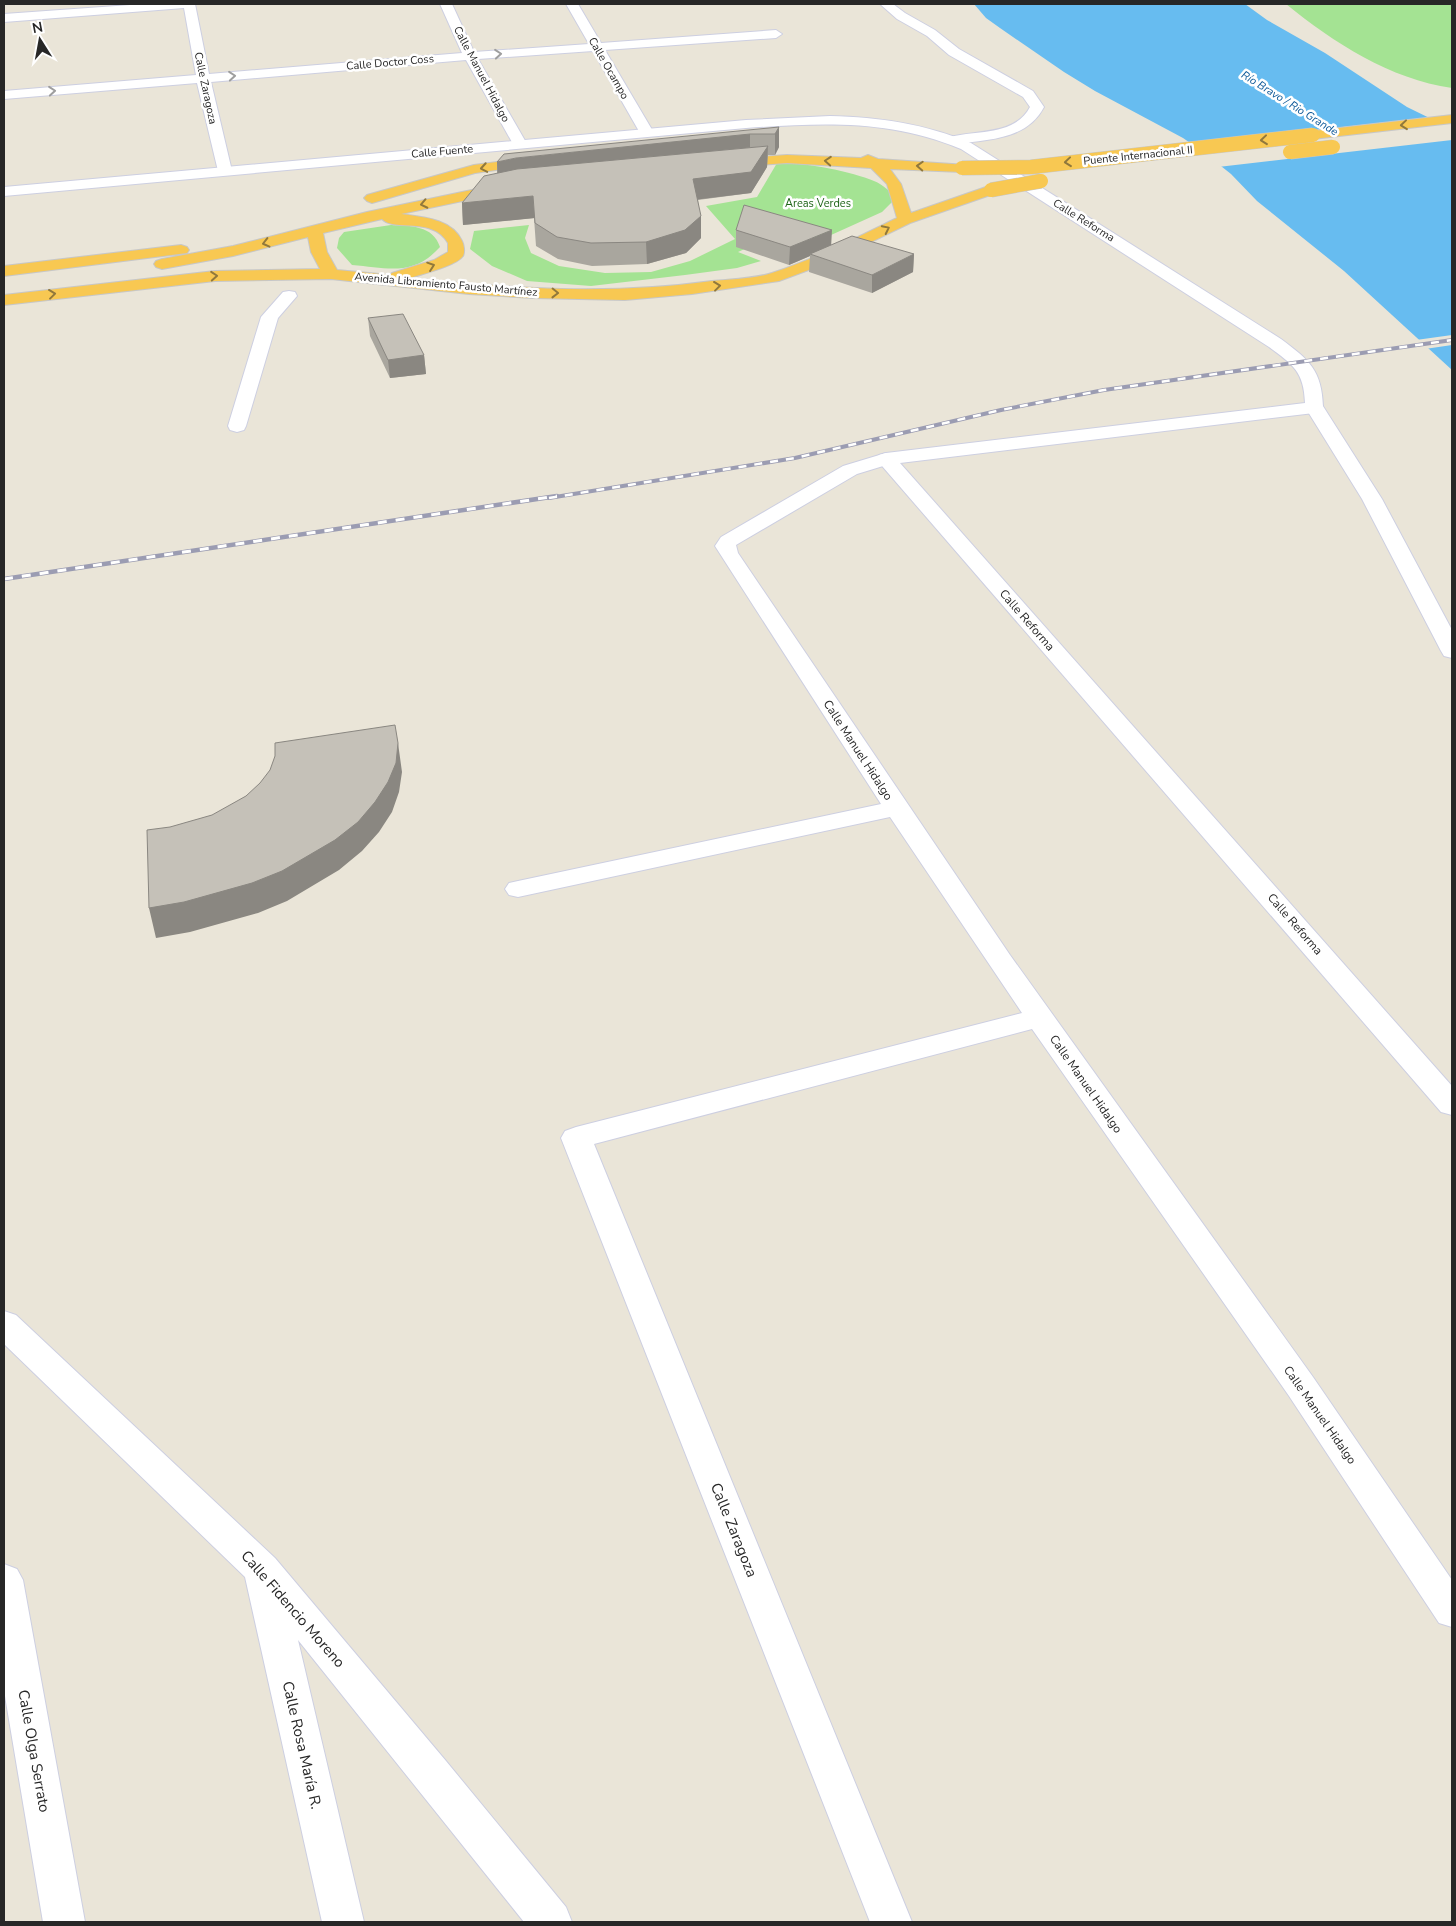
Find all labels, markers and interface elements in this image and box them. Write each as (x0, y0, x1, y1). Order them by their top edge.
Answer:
north arrow (15, 15, 65, 65)
text: N (31, 17, 45, 38)
street label: Calle Manuel Hidalgo (450, 24, 513, 125)
street label: Calle Ocampo (585, 34, 632, 102)
one-way arrow (495, 48, 503, 59)
street label: Calle Zaragoza (191, 51, 221, 126)
street label: Calle Doctor Coss (346, 51, 435, 74)
water label: Río Bravo / Rio Grande (1238, 68, 1341, 139)
one-way arrow (228, 70, 236, 81)
one-way arrow (49, 86, 57, 97)
one-way arrow (1399, 119, 1407, 130)
one-way arrow (1260, 134, 1268, 145)
street label: Calle Fuente (411, 141, 474, 162)
street label: Puente Internacional II (1083, 142, 1193, 169)
one-way arrow (824, 155, 832, 166)
one-way arrow (1064, 157, 1072, 168)
one-way arrow (915, 161, 923, 172)
one-way arrow (480, 162, 489, 172)
street label: Calle Reforma (1050, 195, 1118, 245)
park label: Areas Verdes (785, 196, 851, 211)
one-way arrow (420, 198, 428, 209)
one-way arrow (881, 225, 890, 235)
one-way arrow (262, 237, 271, 248)
one-way arrow (426, 262, 435, 272)
street label: Avenida Libramiento Fausto Martínez (354, 269, 538, 300)
one-way arrow (210, 271, 218, 282)
one-way arrow (713, 281, 721, 292)
one-way arrow (551, 288, 559, 299)
one-way arrow (48, 289, 56, 300)
street label: Calle Reforma (996, 586, 1058, 654)
street label: Calle Manuel Hidalgo (820, 697, 897, 803)
street label: Calle Reforma (1264, 890, 1326, 958)
street label: Calle Manuel Hidalgo (1046, 1032, 1126, 1137)
street label: Calle Manuel Hidalgo (1280, 1363, 1360, 1468)
street label: Calle Zaragoza (706, 1480, 762, 1580)
street label: Calle Fidencio Moreno (236, 1546, 350, 1672)
street label: Calle Rosa María R. (278, 1679, 326, 1811)
street label: Calle Olga Serrato (13, 1688, 55, 1814)

